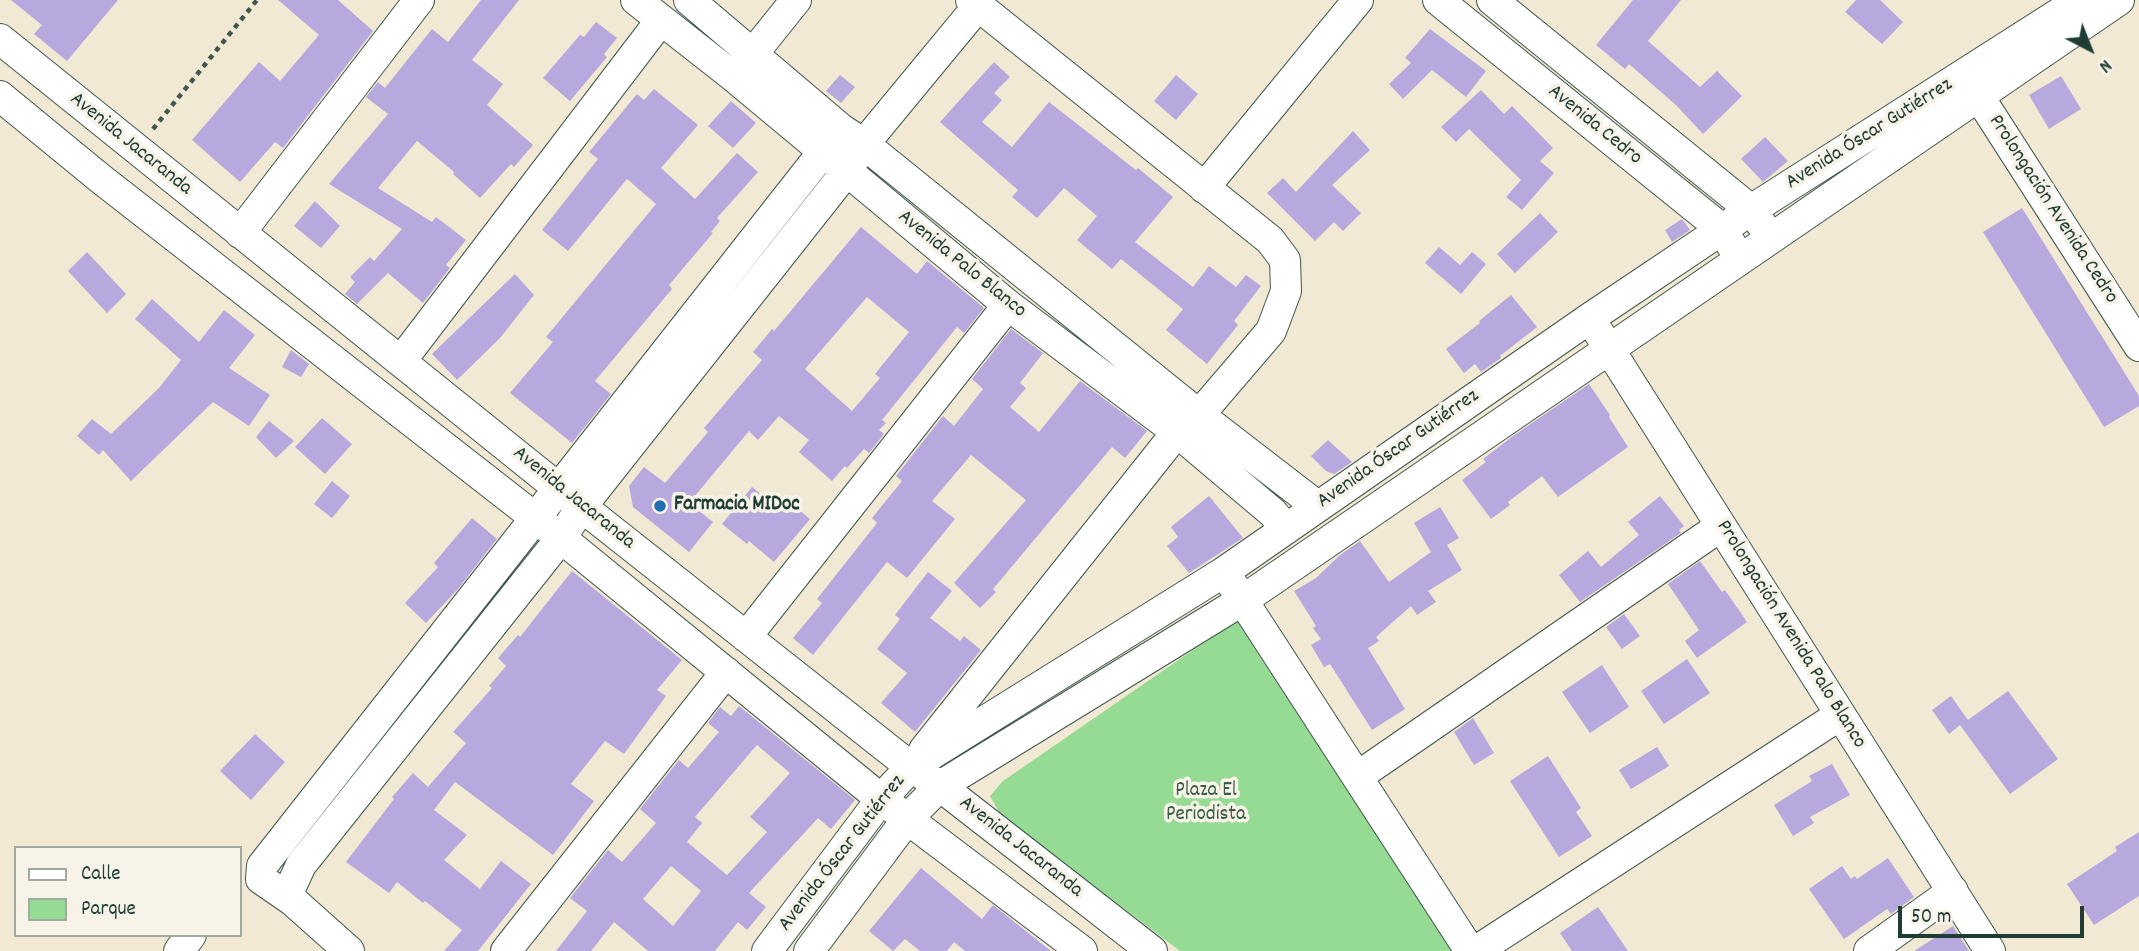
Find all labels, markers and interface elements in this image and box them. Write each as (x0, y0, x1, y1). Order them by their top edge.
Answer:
north arrow (2055, 14, 2125, 84)
text: N (2092, 52, 2117, 78)
street label: Avenida Óscar Gutiérrez (1782, 74, 1958, 196)
street label: Avenida Cedro (1542, 80, 1646, 172)
street label: Avenida Jacaranda (64, 88, 196, 202)
street label: Prolongación Avenida Cedro (1982, 111, 2122, 309)
street label: Avenida Palo Blanco (892, 205, 1030, 325)
street label: Avenida Óscar Gutiérrez (1313, 385, 1485, 515)
street label: Avenida Jacaranda (507, 442, 639, 556)
place label: Farmacia MIDoc (674, 493, 800, 519)
marker: Farmacia MIDoc (652, 498, 668, 514)
street label: Prolongación Avenida Palo Blanco (1709, 516, 1871, 754)
street label: Avenida Óscar Gutiérrez (774, 771, 912, 937)
park label: Plaza El Periodista (1166, 779, 1246, 829)
street label: Avenida Jacaranda (953, 792, 1087, 904)
legend (14, 846, 242, 937)
text: Calle (81, 860, 120, 890)
scale bar (1901, 892, 2086, 936)
text: Parque (81, 895, 136, 925)
text: 50 m (1911, 903, 1951, 933)

